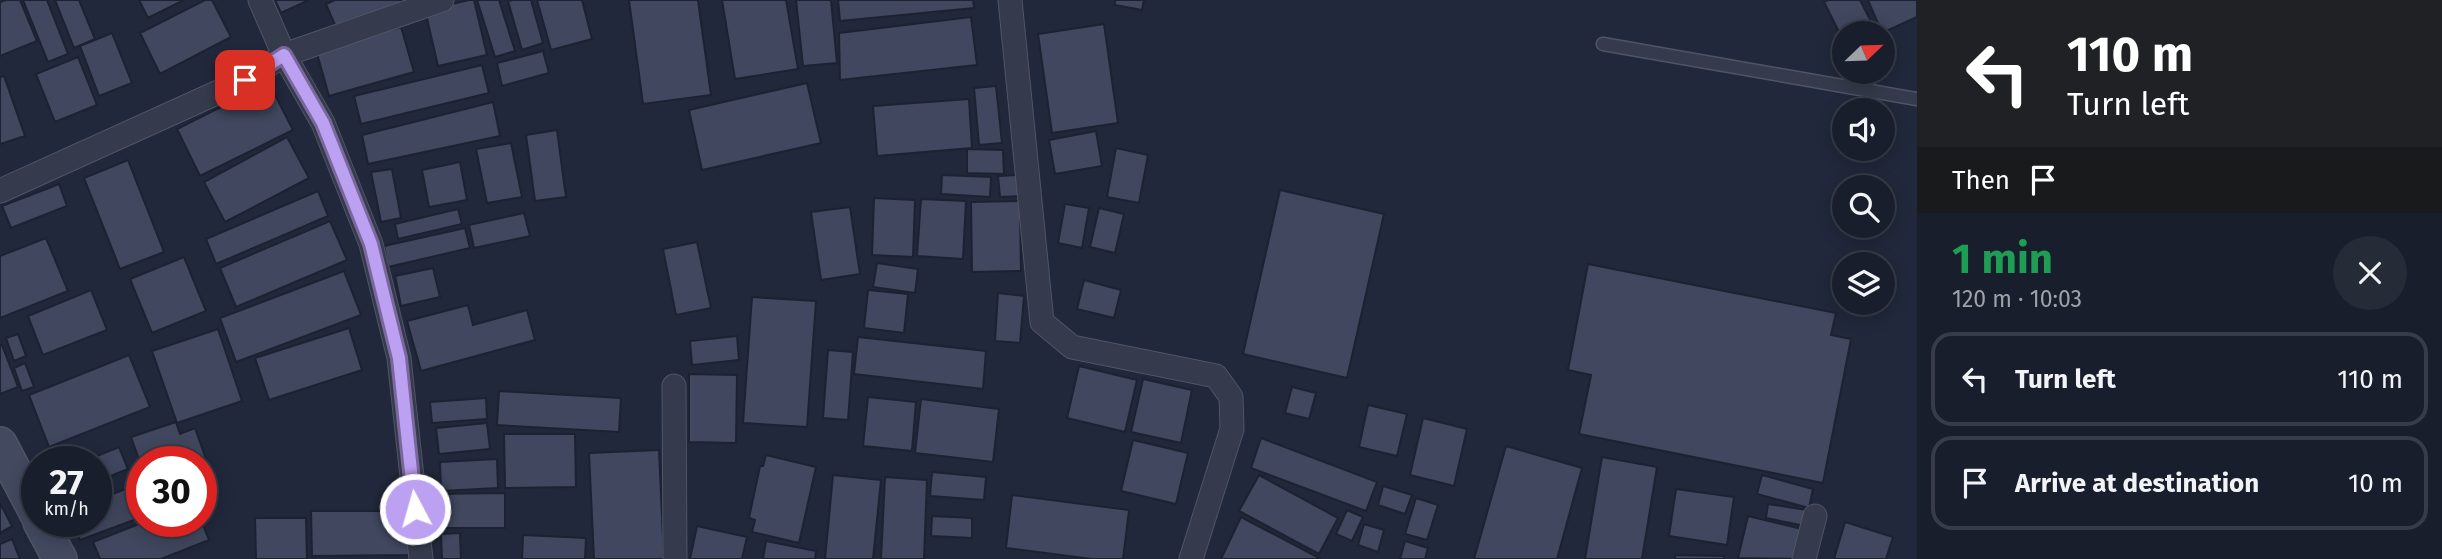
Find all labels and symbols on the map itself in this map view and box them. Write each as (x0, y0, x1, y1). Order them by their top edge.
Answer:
north arrow (1832, 21, 1895, 84)
pin (215, 50, 275, 110)
speed limit sign: 30 (126, 446, 217, 537)
position arrow (378, 472, 452, 546)

